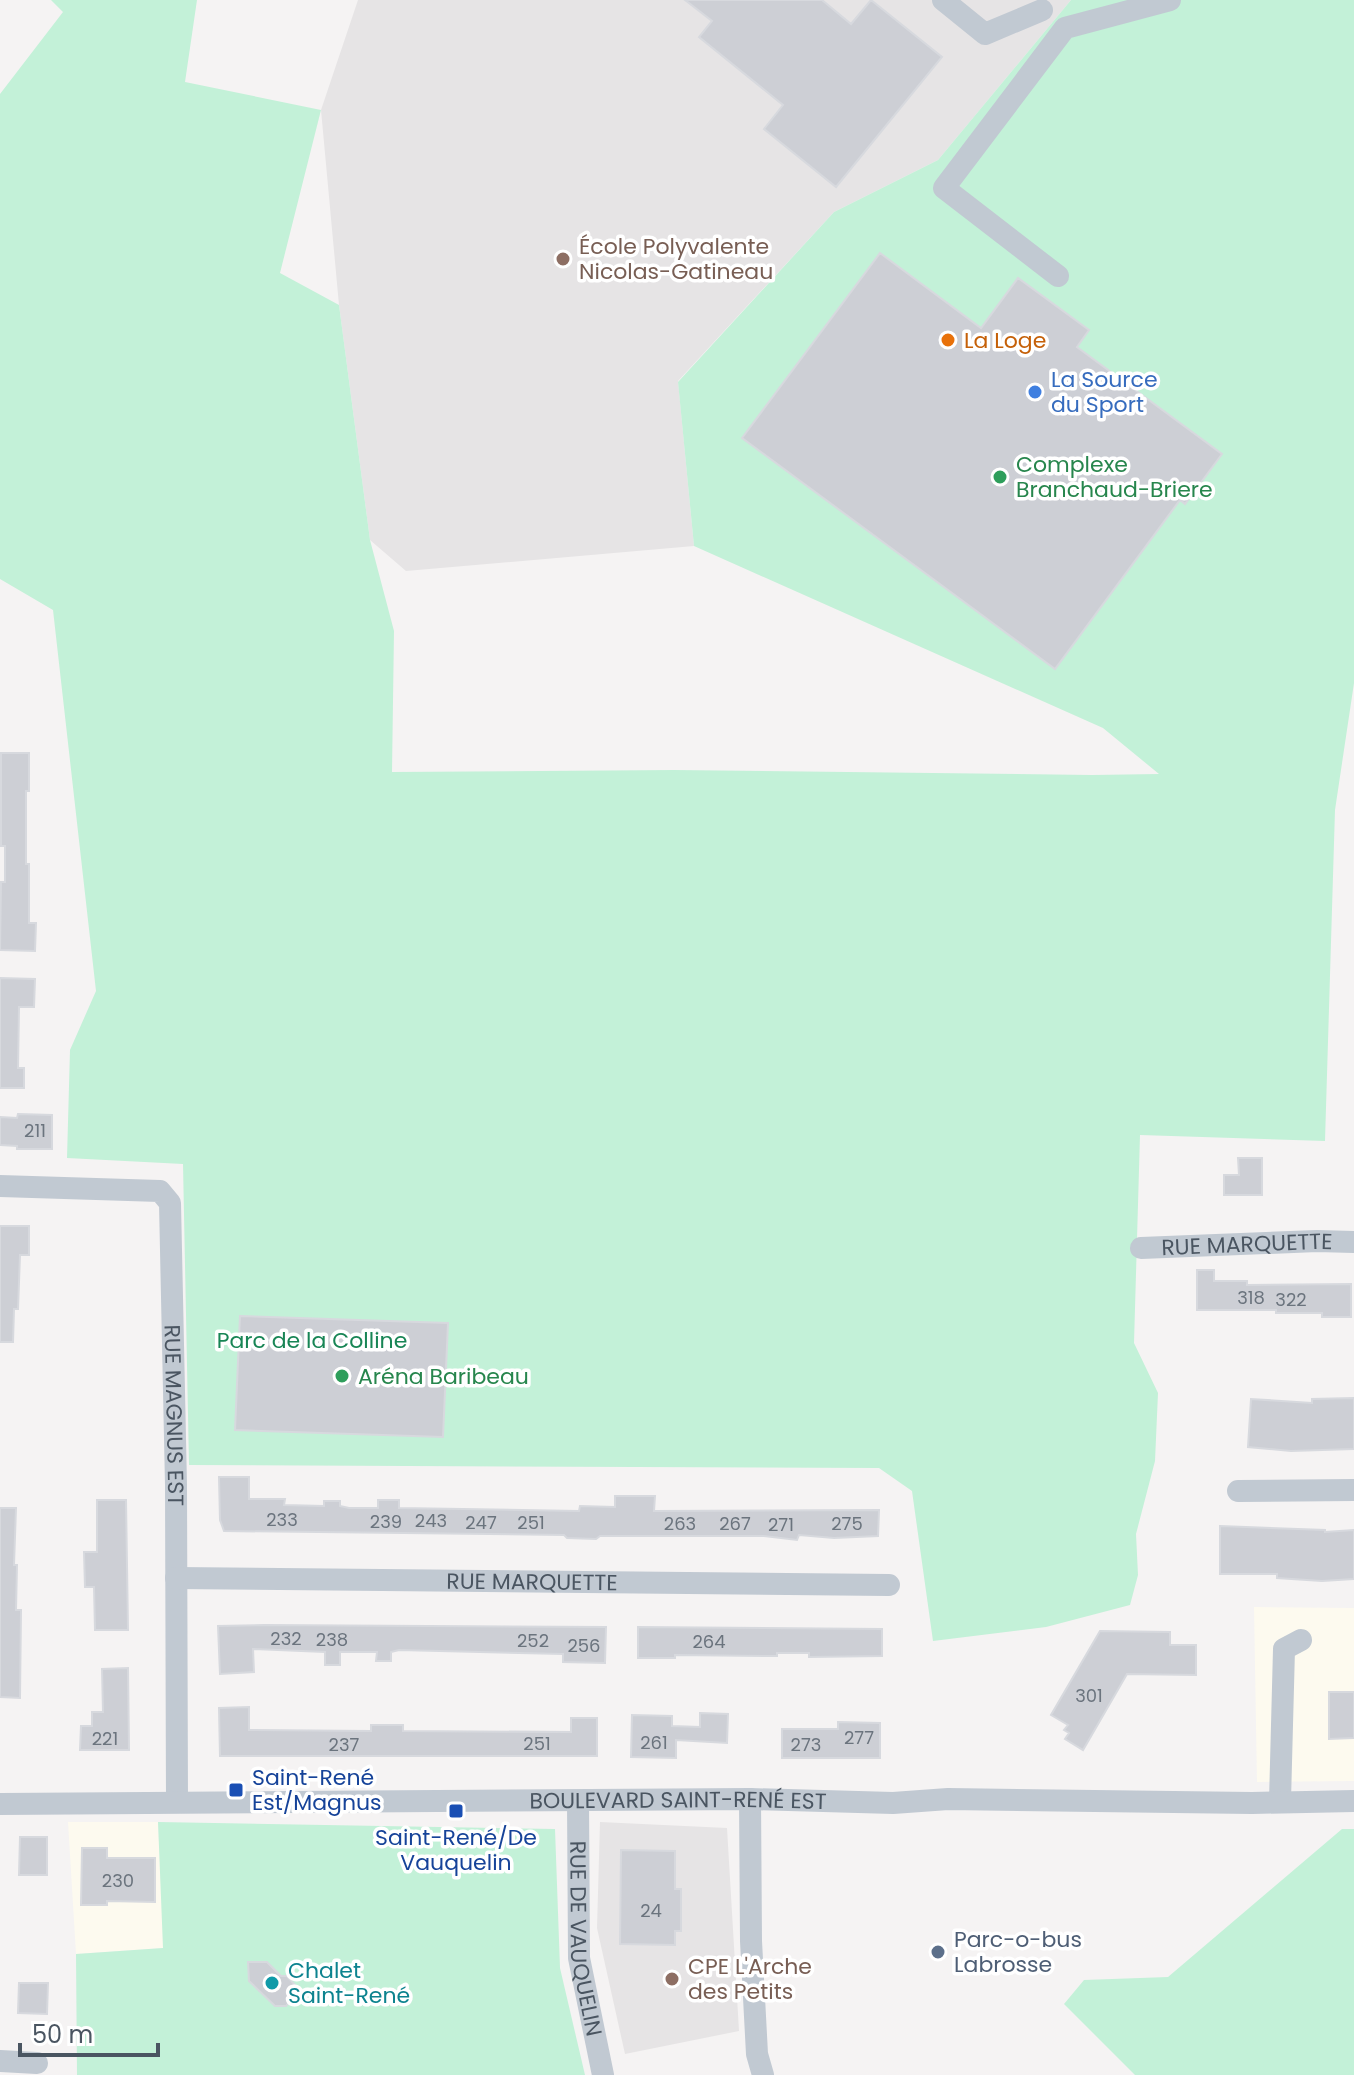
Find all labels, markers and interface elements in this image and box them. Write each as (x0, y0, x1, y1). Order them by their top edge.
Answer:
place label: École Polyvalente Nicolas-Gatineau (579, 231, 773, 287)
marker: École Polyvalente Nicolas-Gatineau (554, 250, 572, 268)
place label: La Loge (964, 325, 1046, 356)
marker: La Loge (939, 331, 957, 349)
place label: La Source du Sport (1051, 364, 1158, 420)
marker: La Source du Sport (1026, 383, 1044, 401)
place label: Complexe Branchaud-Briere (1016, 449, 1213, 505)
marker: Complexe Branchaud-Briere (991, 468, 1009, 486)
house number: 211 (24, 1118, 46, 1143)
street label: RUE MARQUETTE (1161, 1225, 1333, 1263)
house number: 318 (1237, 1285, 1265, 1310)
house number: 322 (1275, 1287, 1307, 1312)
street label: RUE MAGNUS EST (157, 1324, 192, 1506)
park label: Parc de la Colline (217, 1325, 407, 1356)
place label: Aréna Baribeau (358, 1361, 529, 1392)
marker: Aréna Baribeau (333, 1367, 351, 1385)
house number: 233 (266, 1507, 298, 1532)
house number: 243 (415, 1508, 447, 1533)
house number: 239 (370, 1509, 402, 1534)
house number: 247 (465, 1510, 497, 1535)
house number: 251 (517, 1510, 545, 1535)
house number: 263 (664, 1511, 696, 1536)
house number: 267 (719, 1511, 751, 1536)
house number: 275 (831, 1511, 863, 1536)
house number: 271 (768, 1512, 794, 1537)
street label: RUE MARQUETTE (446, 1565, 618, 1598)
house number: 232 (270, 1626, 302, 1651)
house number: 238 (316, 1627, 348, 1652)
house number: 252 (517, 1628, 549, 1653)
house number: 264 (692, 1629, 726, 1654)
house number: 256 (567, 1633, 601, 1658)
house number: 301 (1075, 1683, 1103, 1708)
house number: 277 (844, 1725, 874, 1750)
house number: 221 (92, 1726, 118, 1751)
house number: 261 (640, 1730, 668, 1755)
house number: 251 (523, 1731, 551, 1756)
house number: 237 (329, 1732, 360, 1757)
house number: 273 (791, 1732, 821, 1757)
place label: Saint-René Est/Magnus (252, 1762, 382, 1818)
marker: Saint-René Est/Magnus (227, 1781, 245, 1799)
street label: BOULEVARD SAINT-RENÉ EST (529, 1783, 827, 1817)
marker: Saint-René/De Vauquelin (447, 1802, 465, 1820)
place label: Saint-René/De Vauquelin (375, 1822, 537, 1878)
street label: RUE DE VAUQUELIN (563, 1841, 610, 2039)
house number: 230 (102, 1868, 134, 1893)
house number: 24 (640, 1898, 662, 1923)
place label: Parc-o-bus Labrosse (954, 1924, 1082, 1980)
marker: Parc-o-bus Labrosse (929, 1943, 947, 1961)
place label: CPE L'Arche des Petits (688, 1951, 812, 2007)
place label: Chalet Saint-René (288, 1955, 410, 2011)
marker: CPE L'Arche des Petits (663, 1970, 681, 1988)
marker: Chalet Saint-René (263, 1974, 281, 1992)
scale bar (20, 2007, 158, 2057)
text: 50 m (32, 2018, 93, 2051)

